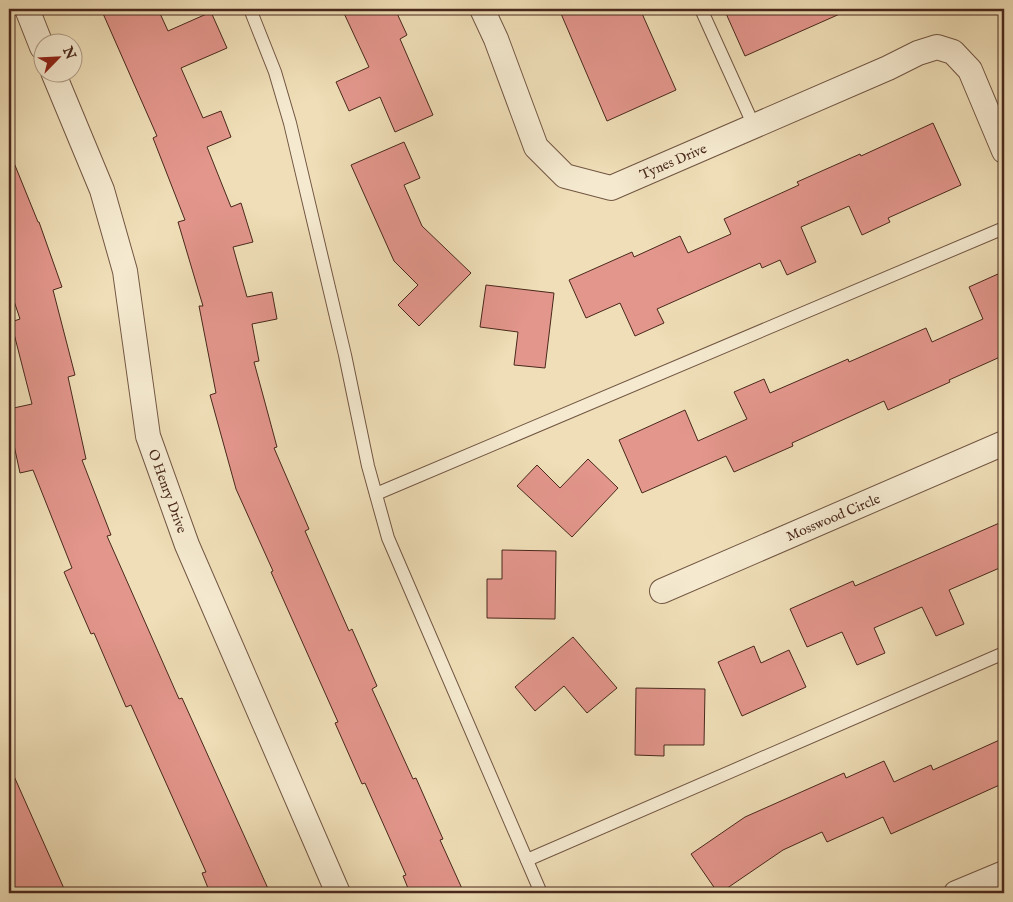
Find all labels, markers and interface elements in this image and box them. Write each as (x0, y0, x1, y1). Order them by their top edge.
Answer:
north arrow (32, 32, 82, 82)
text: N (58, 43, 80, 62)
street label: Tynes Drive (637, 140, 710, 184)
street label: O Henry Drive (144, 447, 191, 536)
street label: Mosswood Circle (784, 490, 884, 546)

